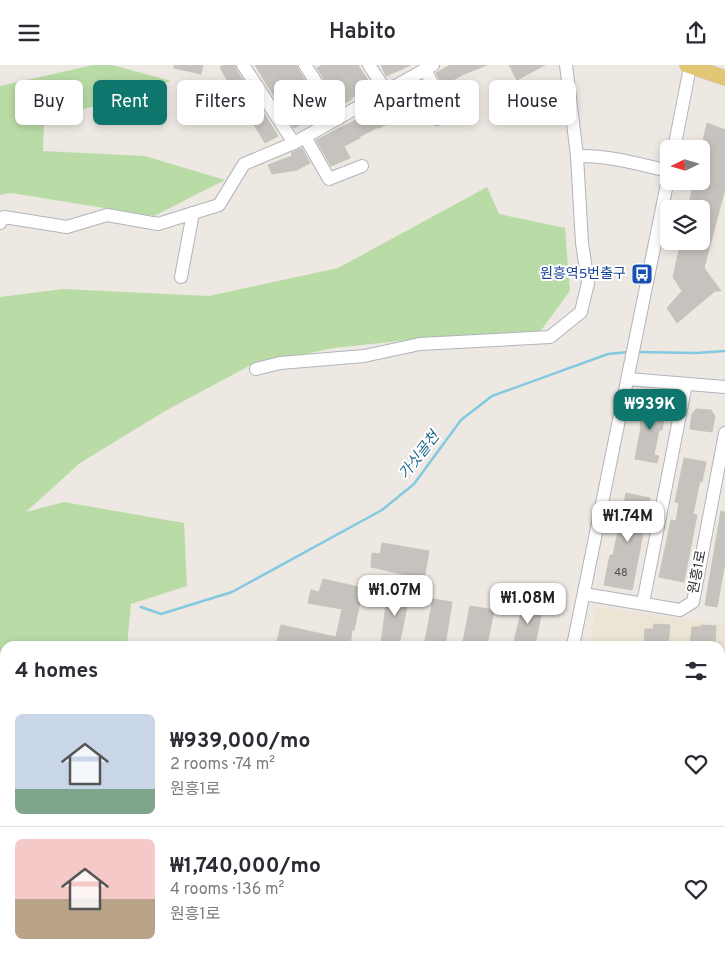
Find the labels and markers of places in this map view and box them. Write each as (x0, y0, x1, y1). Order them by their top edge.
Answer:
bus stop icon: 원흥역5번출구 (630, 262, 654, 286)
place label: 원흥역5번출구 (540, 266, 626, 283)
pin: ₩939K (615, 389, 685, 431)
pin: ₩1.74M (587, 501, 669, 543)
pin: ₩1.07M (354, 575, 436, 617)
pin: ₩1.08M (487, 583, 569, 625)

